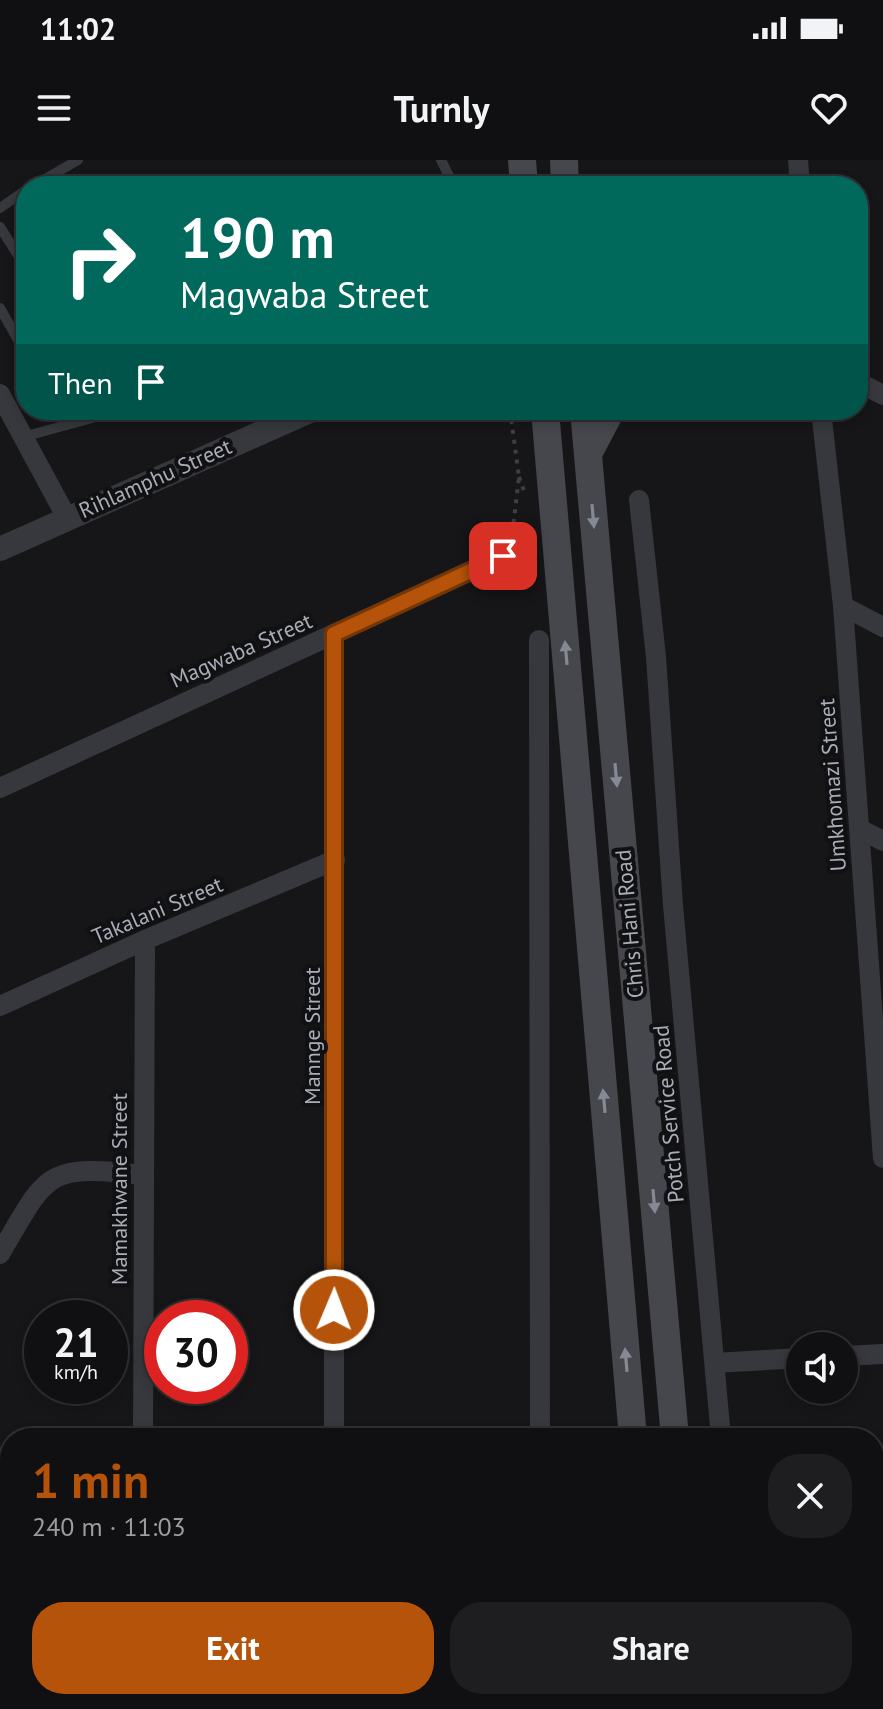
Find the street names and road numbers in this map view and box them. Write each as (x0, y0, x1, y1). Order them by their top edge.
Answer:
street label: Rihlamphu Street (74, 432, 236, 524)
street label: Magwaba Street (166, 606, 317, 694)
street label: Umkhomazi Street (812, 697, 852, 872)
street label: Chris Hani Road (609, 848, 649, 1000)
street label: Takalani Street (87, 870, 227, 950)
street label: Mannge Street (298, 967, 326, 1105)
street label: Potch Service Road (646, 1024, 690, 1204)
street label: Mamakhwane Street (105, 1092, 133, 1285)

